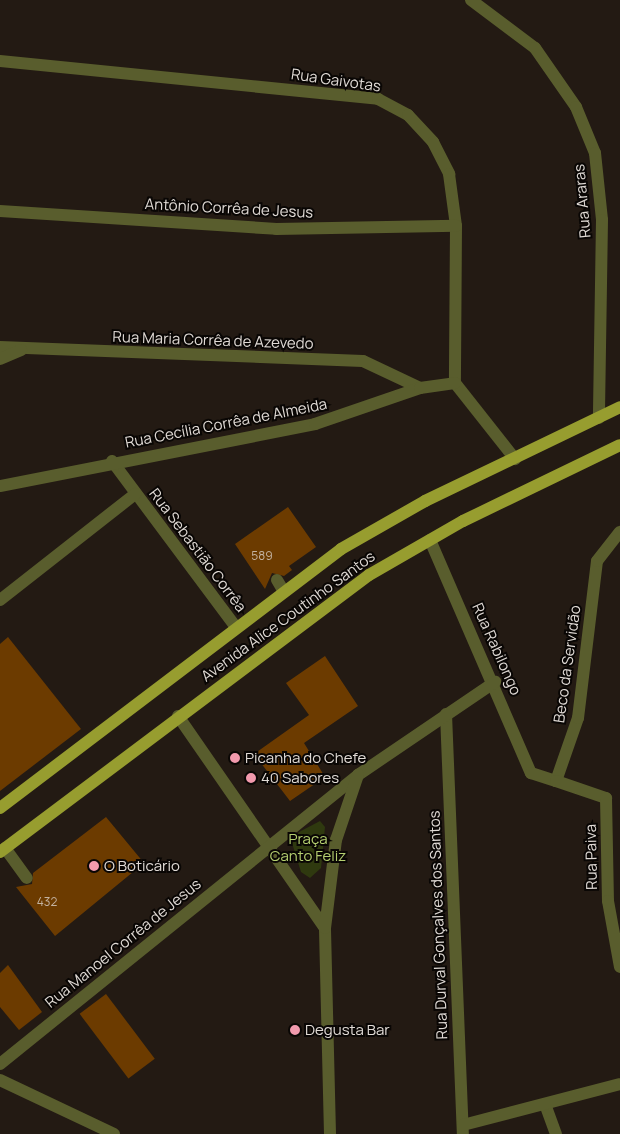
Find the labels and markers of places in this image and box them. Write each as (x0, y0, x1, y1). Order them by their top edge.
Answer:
place label: Picanha do Chefe (245, 749, 366, 767)
marker: Picanha do Chefe (229, 752, 241, 764)
place label: 40 Sabores (261, 769, 339, 787)
marker: 40 Sabores (245, 772, 257, 784)
place label: O Boticário (104, 857, 180, 875)
marker: O Boticário (88, 860, 100, 872)
place label: Degusta Bar (305, 1021, 390, 1039)
marker: Degusta Bar (289, 1024, 301, 1036)

